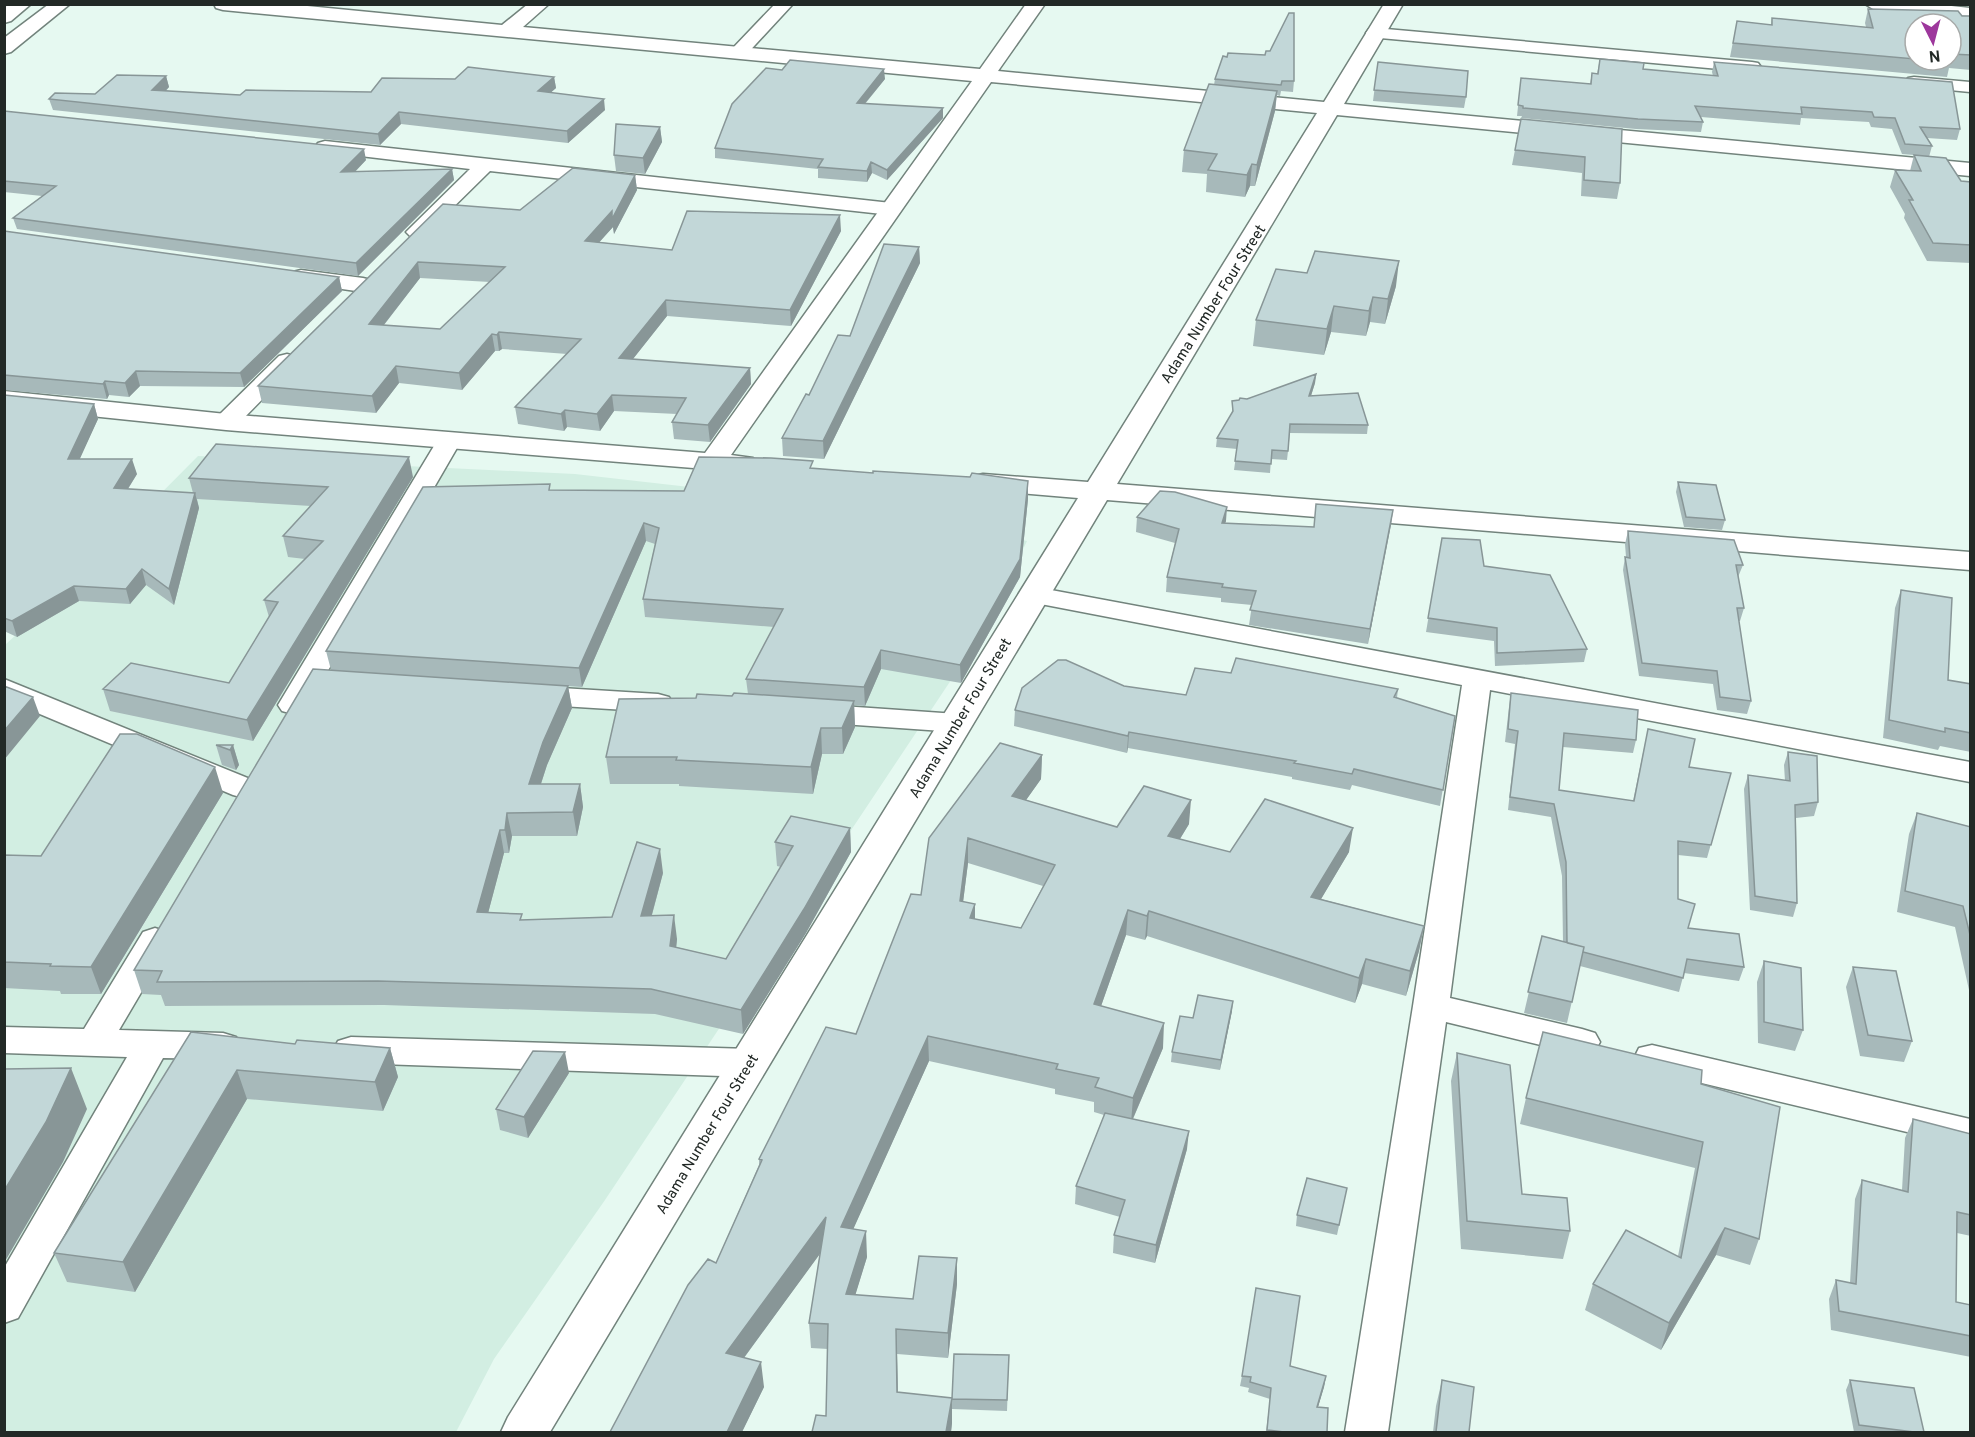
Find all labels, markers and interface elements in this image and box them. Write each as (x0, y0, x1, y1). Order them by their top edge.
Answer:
north arrow (1903, 12, 1963, 72)
text: N (1928, 44, 1941, 65)
street label: Adama Number Four Street (1158, 222, 1271, 388)
street label: Adama Number Four Street (906, 635, 1017, 802)
street label: Adama Number Four Street (653, 1051, 764, 1218)

